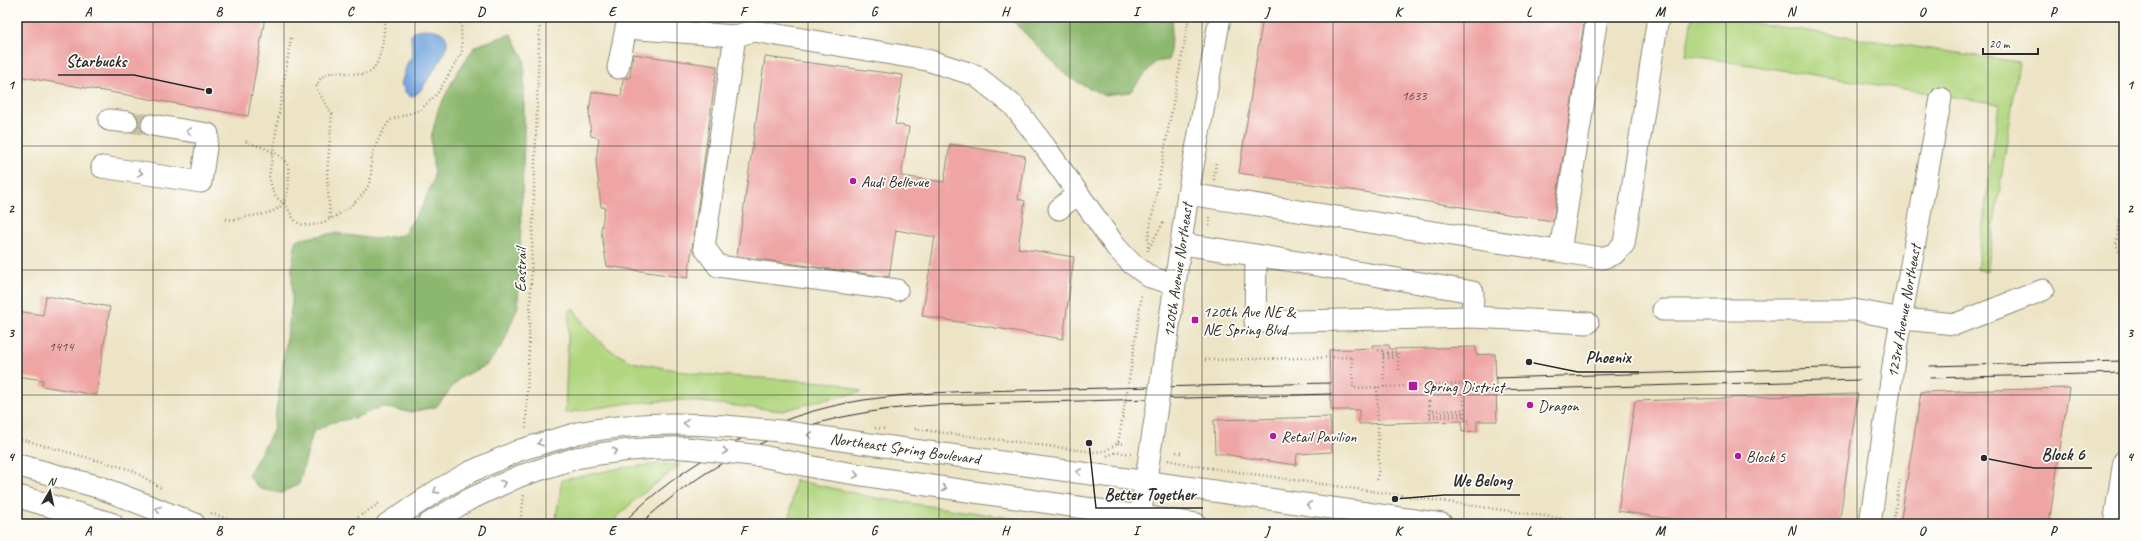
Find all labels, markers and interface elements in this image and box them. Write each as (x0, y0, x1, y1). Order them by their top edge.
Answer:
text: A (85, 4, 93, 20)
text: B (216, 4, 224, 20)
text: C (347, 4, 355, 20)
text: D (477, 4, 486, 20)
text: E (609, 4, 618, 20)
text: F (740, 4, 749, 20)
text: G (871, 4, 879, 20)
text: H (1001, 4, 1011, 20)
text: I (1133, 4, 1142, 20)
text: J (1264, 4, 1271, 20)
text: K (1395, 4, 1405, 20)
text: L (1526, 4, 1533, 20)
text: M (1655, 4, 1666, 20)
text: N (1787, 4, 1798, 20)
text: O (1919, 4, 1928, 20)
text: P (2050, 4, 2059, 20)
scale bar (1983, 30, 2038, 56)
text: 20 m (1989, 36, 2011, 52)
callout: Starbucks (58, 46, 134, 75)
text: Starbucks (66, 51, 128, 72)
text: 1 (8, 77, 16, 93)
text: 1 (2127, 77, 2135, 93)
house number: 1633 (1401, 87, 1428, 104)
one-way arrow (186, 127, 192, 136)
one-way arrow (137, 168, 144, 177)
place label: Audi Bellevue (861, 172, 930, 192)
marker: Audi Bellevue (848, 176, 858, 186)
street label: 120th Avenue Northeast (1159, 199, 1198, 338)
text: 2 (8, 201, 15, 217)
text: 2 (2127, 201, 2134, 217)
street label: 123rd Avenue Northeast (1882, 241, 1926, 379)
street label: Eastrail (511, 245, 531, 292)
place label: 120th Ave NE & NE Spring Blvd (1203, 302, 1297, 340)
marker: 120th Ave NE & NE Spring Blvd (1190, 315, 1200, 325)
text: 3 (8, 325, 15, 341)
text: 3 (2127, 325, 2134, 341)
house number: 1414 (48, 338, 75, 355)
callout: Phoenix (1578, 343, 1639, 372)
text: Phoenix (1586, 347, 1633, 368)
place label: Spring District (1422, 377, 1507, 397)
marker: Spring District (1407, 380, 1419, 392)
place label: Dragon (1538, 396, 1579, 416)
marker: Dragon (1525, 400, 1535, 410)
one-way arrow (683, 418, 689, 427)
place label: Retail Pavilion (1281, 427, 1357, 447)
street label: Northeast Spring Boulevard (829, 429, 984, 470)
one-way arrow (807, 431, 813, 440)
marker: Retail Pavilion (1268, 431, 1278, 441)
one-way arrow (537, 439, 544, 447)
callout: Block 6 (2034, 439, 2092, 468)
text: Block 6 (2042, 444, 2085, 465)
one-way arrow (722, 446, 728, 455)
one-way arrow (611, 447, 618, 456)
place label: Block 5 (1746, 447, 1786, 467)
text: 4 (8, 449, 16, 465)
text: 4 (2127, 449, 2135, 465)
marker: Block 5 (1733, 451, 1743, 461)
callout: We Belong (1444, 466, 1520, 495)
one-way arrow (1076, 468, 1082, 477)
one-way arrow (853, 470, 859, 478)
text: We Belong (1452, 470, 1514, 491)
north arrow (30, 471, 70, 511)
text: N (47, 474, 58, 489)
one-way arrow (500, 479, 507, 487)
callout: Better Together (1096, 479, 1203, 508)
one-way arrow (941, 483, 947, 492)
text: Better Together (1104, 484, 1198, 505)
one-way arrow (433, 486, 440, 494)
one-way arrow (1306, 501, 1312, 510)
one-way arrow (155, 505, 162, 513)
text: A (85, 523, 93, 539)
text: B (216, 523, 224, 539)
text: C (347, 523, 355, 539)
text: D (477, 523, 486, 539)
text: E (609, 523, 618, 539)
text: F (740, 523, 749, 539)
text: G (871, 523, 879, 539)
text: H (1001, 523, 1011, 539)
text: I (1133, 523, 1142, 539)
text: J (1264, 523, 1271, 539)
text: K (1395, 523, 1405, 539)
text: L (1526, 523, 1533, 539)
text: M (1655, 523, 1666, 539)
text: N (1787, 523, 1798, 539)
text: O (1919, 523, 1928, 539)
text: P (2050, 523, 2059, 539)

